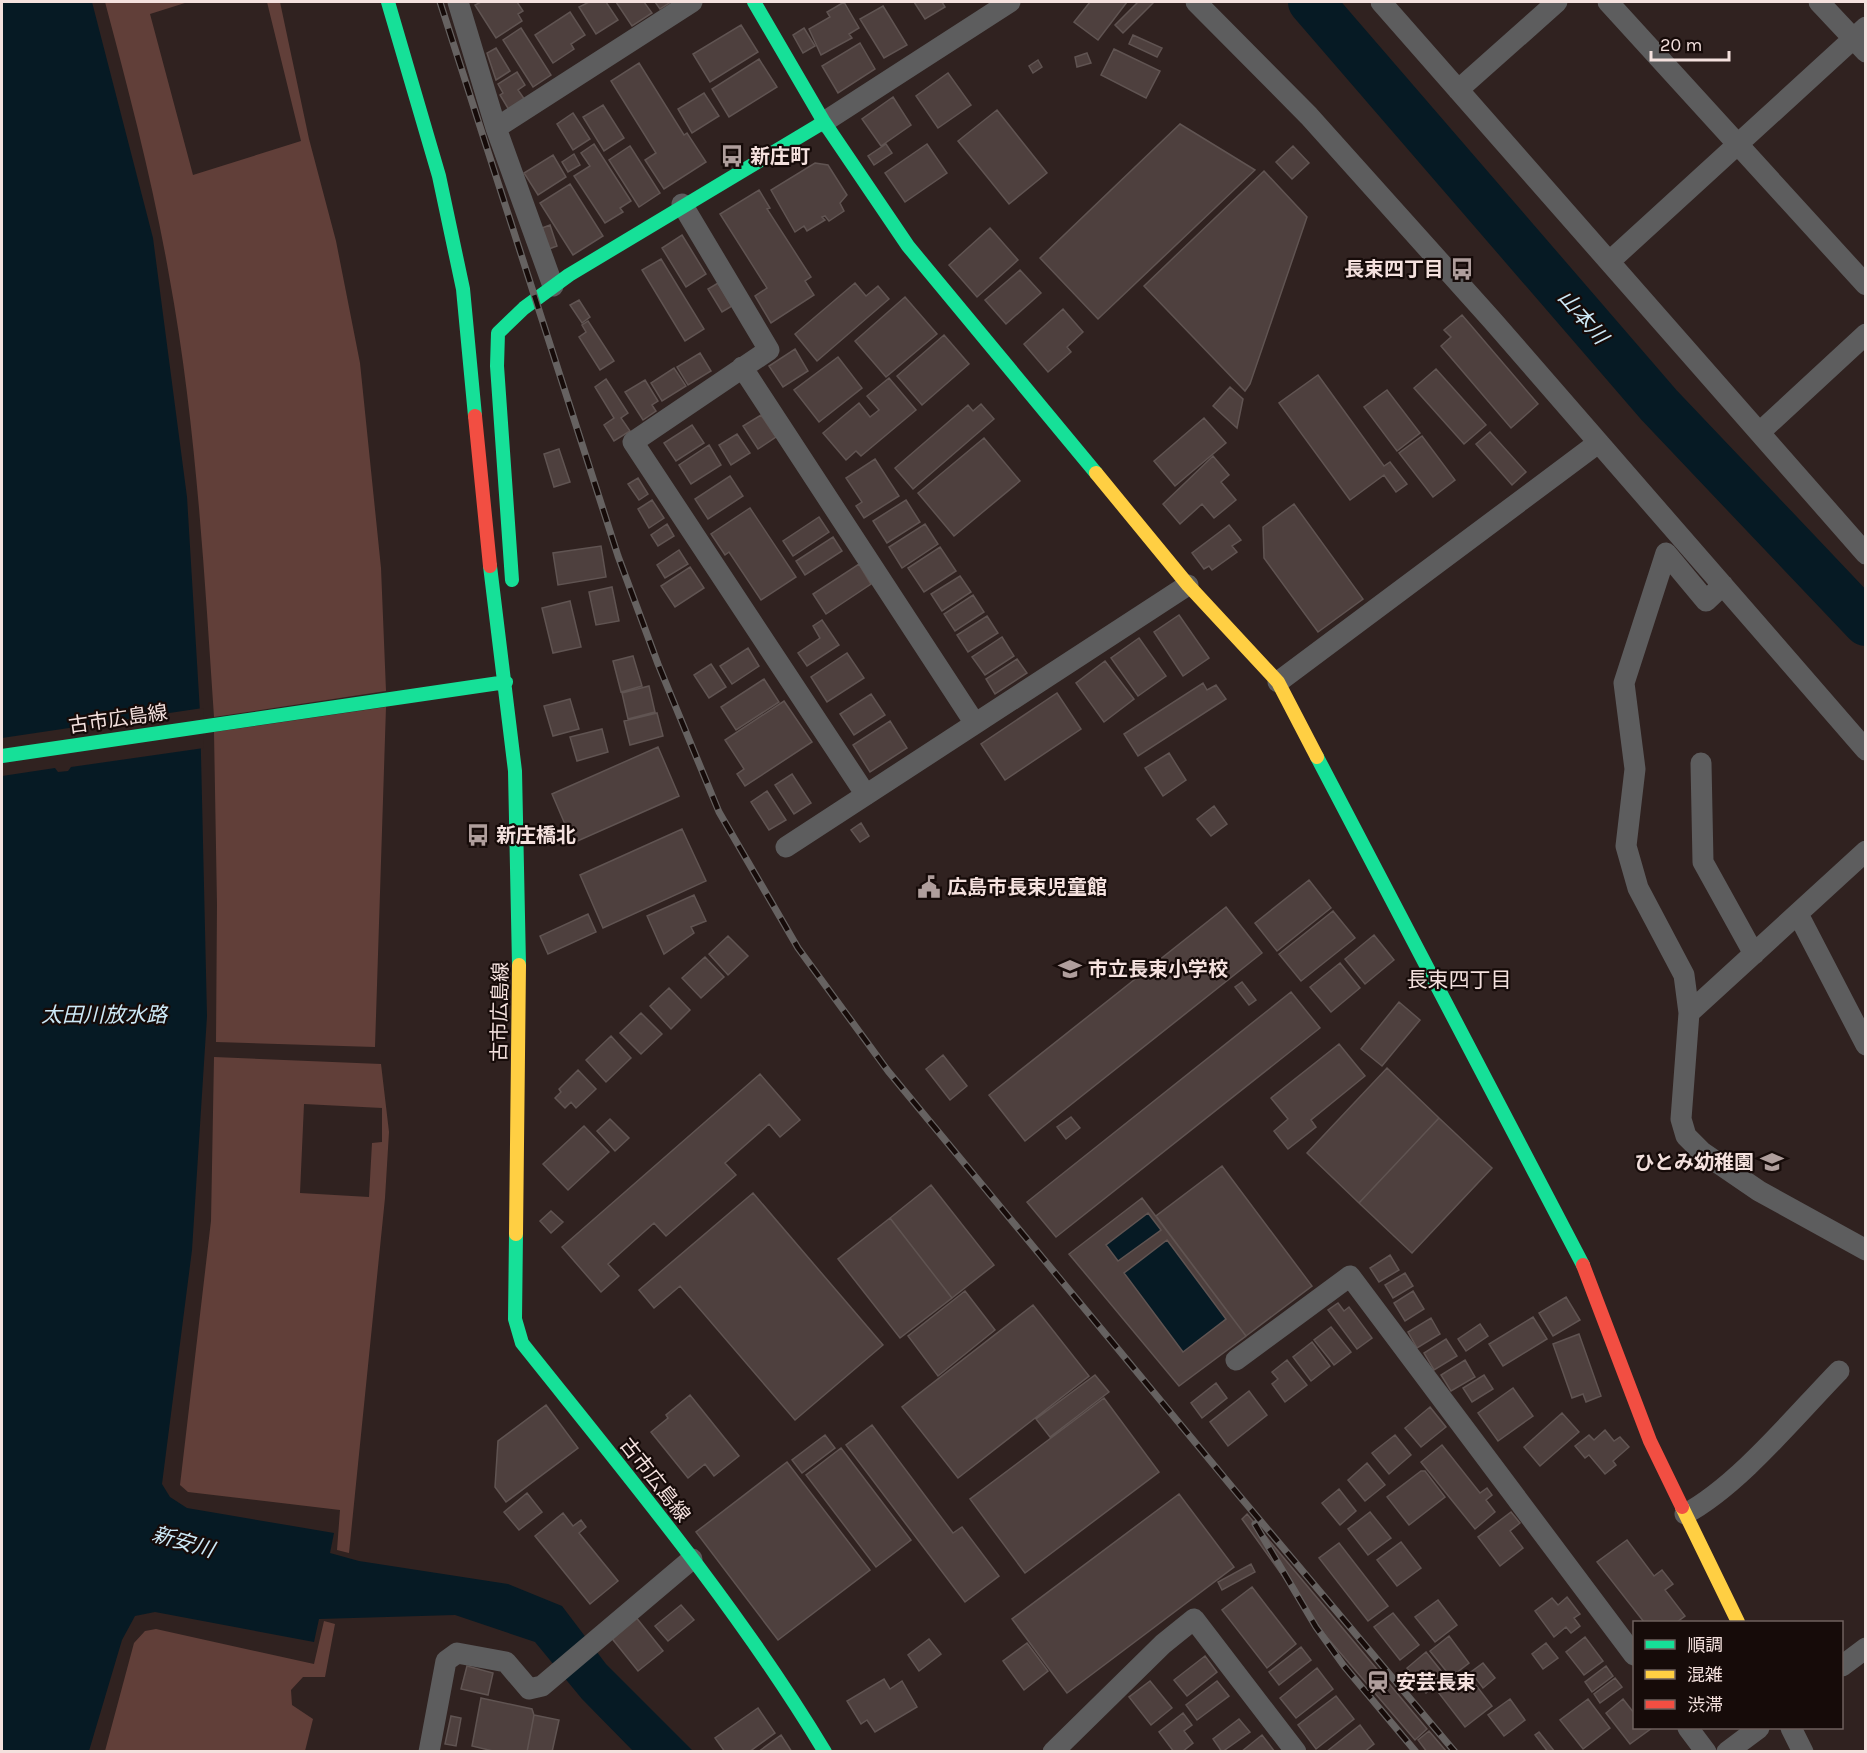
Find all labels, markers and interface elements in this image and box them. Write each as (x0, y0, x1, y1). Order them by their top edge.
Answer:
scale bar (1651, 24, 1729, 62)
text: 20 m (1660, 34, 1702, 56)
bus stop icon: 新庄町 (719, 143, 745, 169)
place label: 新庄町 (750, 145, 810, 168)
bus stop icon: 長束四丁目 (1449, 256, 1475, 282)
place label: 長束四丁目 (1344, 258, 1444, 281)
water label: 山本川 (1553, 285, 1614, 350)
street label: 古市広島線 (67, 701, 169, 737)
bus stop icon: 新庄橋北 (465, 822, 491, 848)
place label: 新庄橋北 (496, 824, 576, 847)
public building icon: 広島市長束児童館 (916, 874, 942, 900)
place label: 広島市長束児童館 (947, 876, 1107, 899)
school or university icon: 市立長束小学校 (1057, 956, 1083, 982)
place label: 市立長束小学校 (1088, 958, 1228, 981)
street label: 古市広島線 (488, 962, 512, 1062)
district label: 長束四丁目 (1407, 968, 1512, 992)
water label: 太田川放水路 (41, 1003, 169, 1027)
school or university icon: ひとみ幼稚園 (1759, 1149, 1785, 1175)
place label: ひとみ幼稚園 (1635, 1151, 1754, 1174)
street label: 古市広島線 (615, 1434, 695, 1526)
water label: 新安川 (149, 1522, 219, 1563)
legend (1633, 1621, 1843, 1729)
text: 順調 (1687, 1634, 1723, 1656)
text: 混雑 (1687, 1664, 1723, 1686)
station icon: 安芸長束 (1365, 1669, 1391, 1695)
place label: 安芸長束 (1396, 1671, 1476, 1694)
text: 渋滞 (1687, 1694, 1723, 1716)

